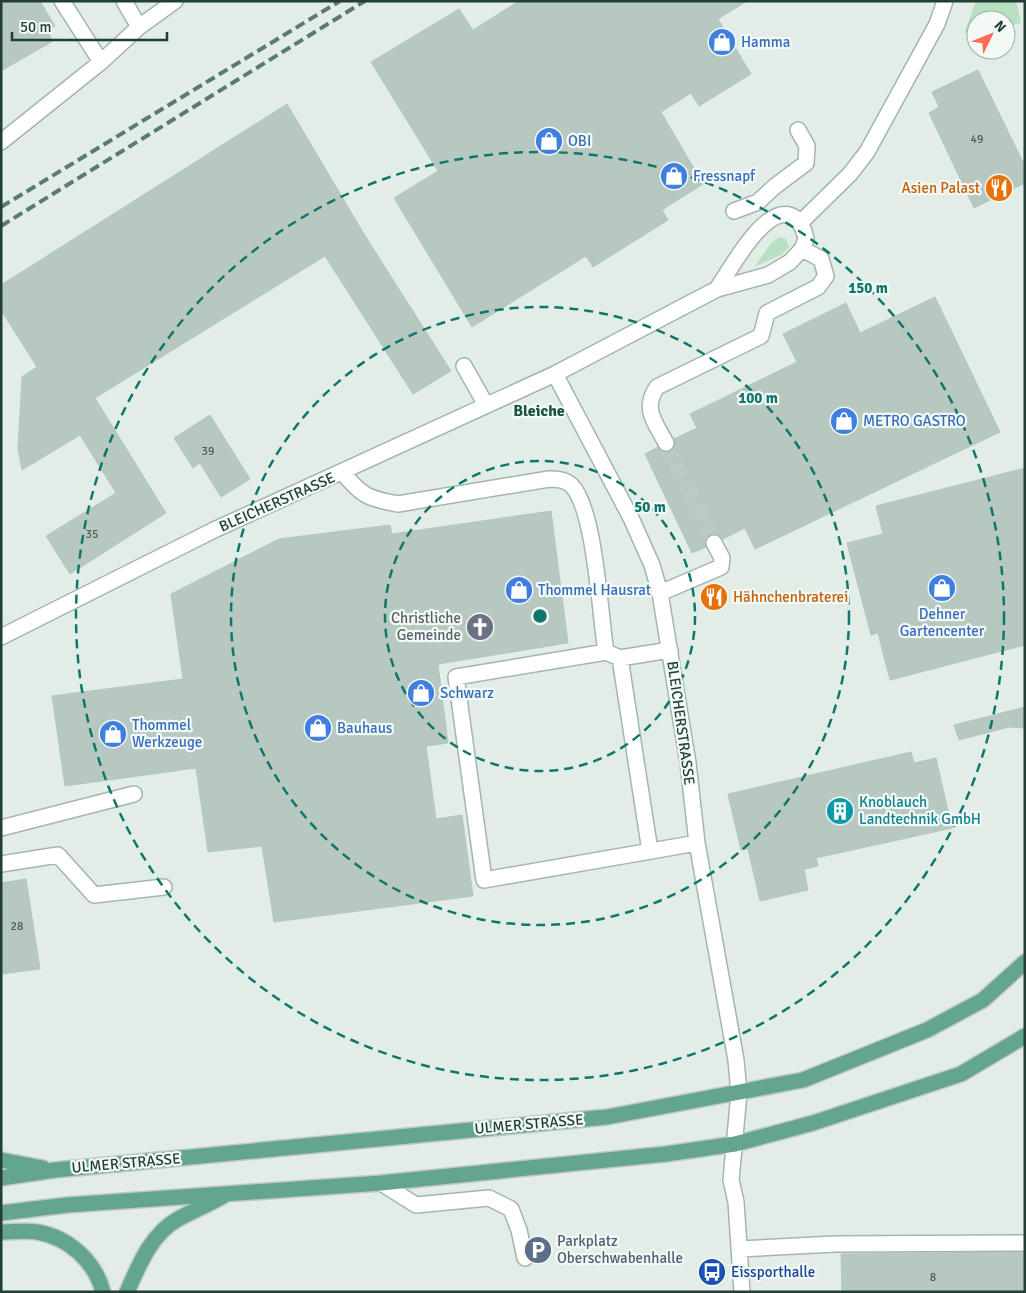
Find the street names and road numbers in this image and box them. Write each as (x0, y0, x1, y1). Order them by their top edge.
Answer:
street label: BLEICHERSTRASSE (216, 468, 338, 536)
street label: BLEICHERSTRASSE (663, 660, 699, 786)
street label: ULMER STRASSE (474, 1110, 584, 1138)
street label: ULMER STRASSE (71, 1149, 181, 1177)

